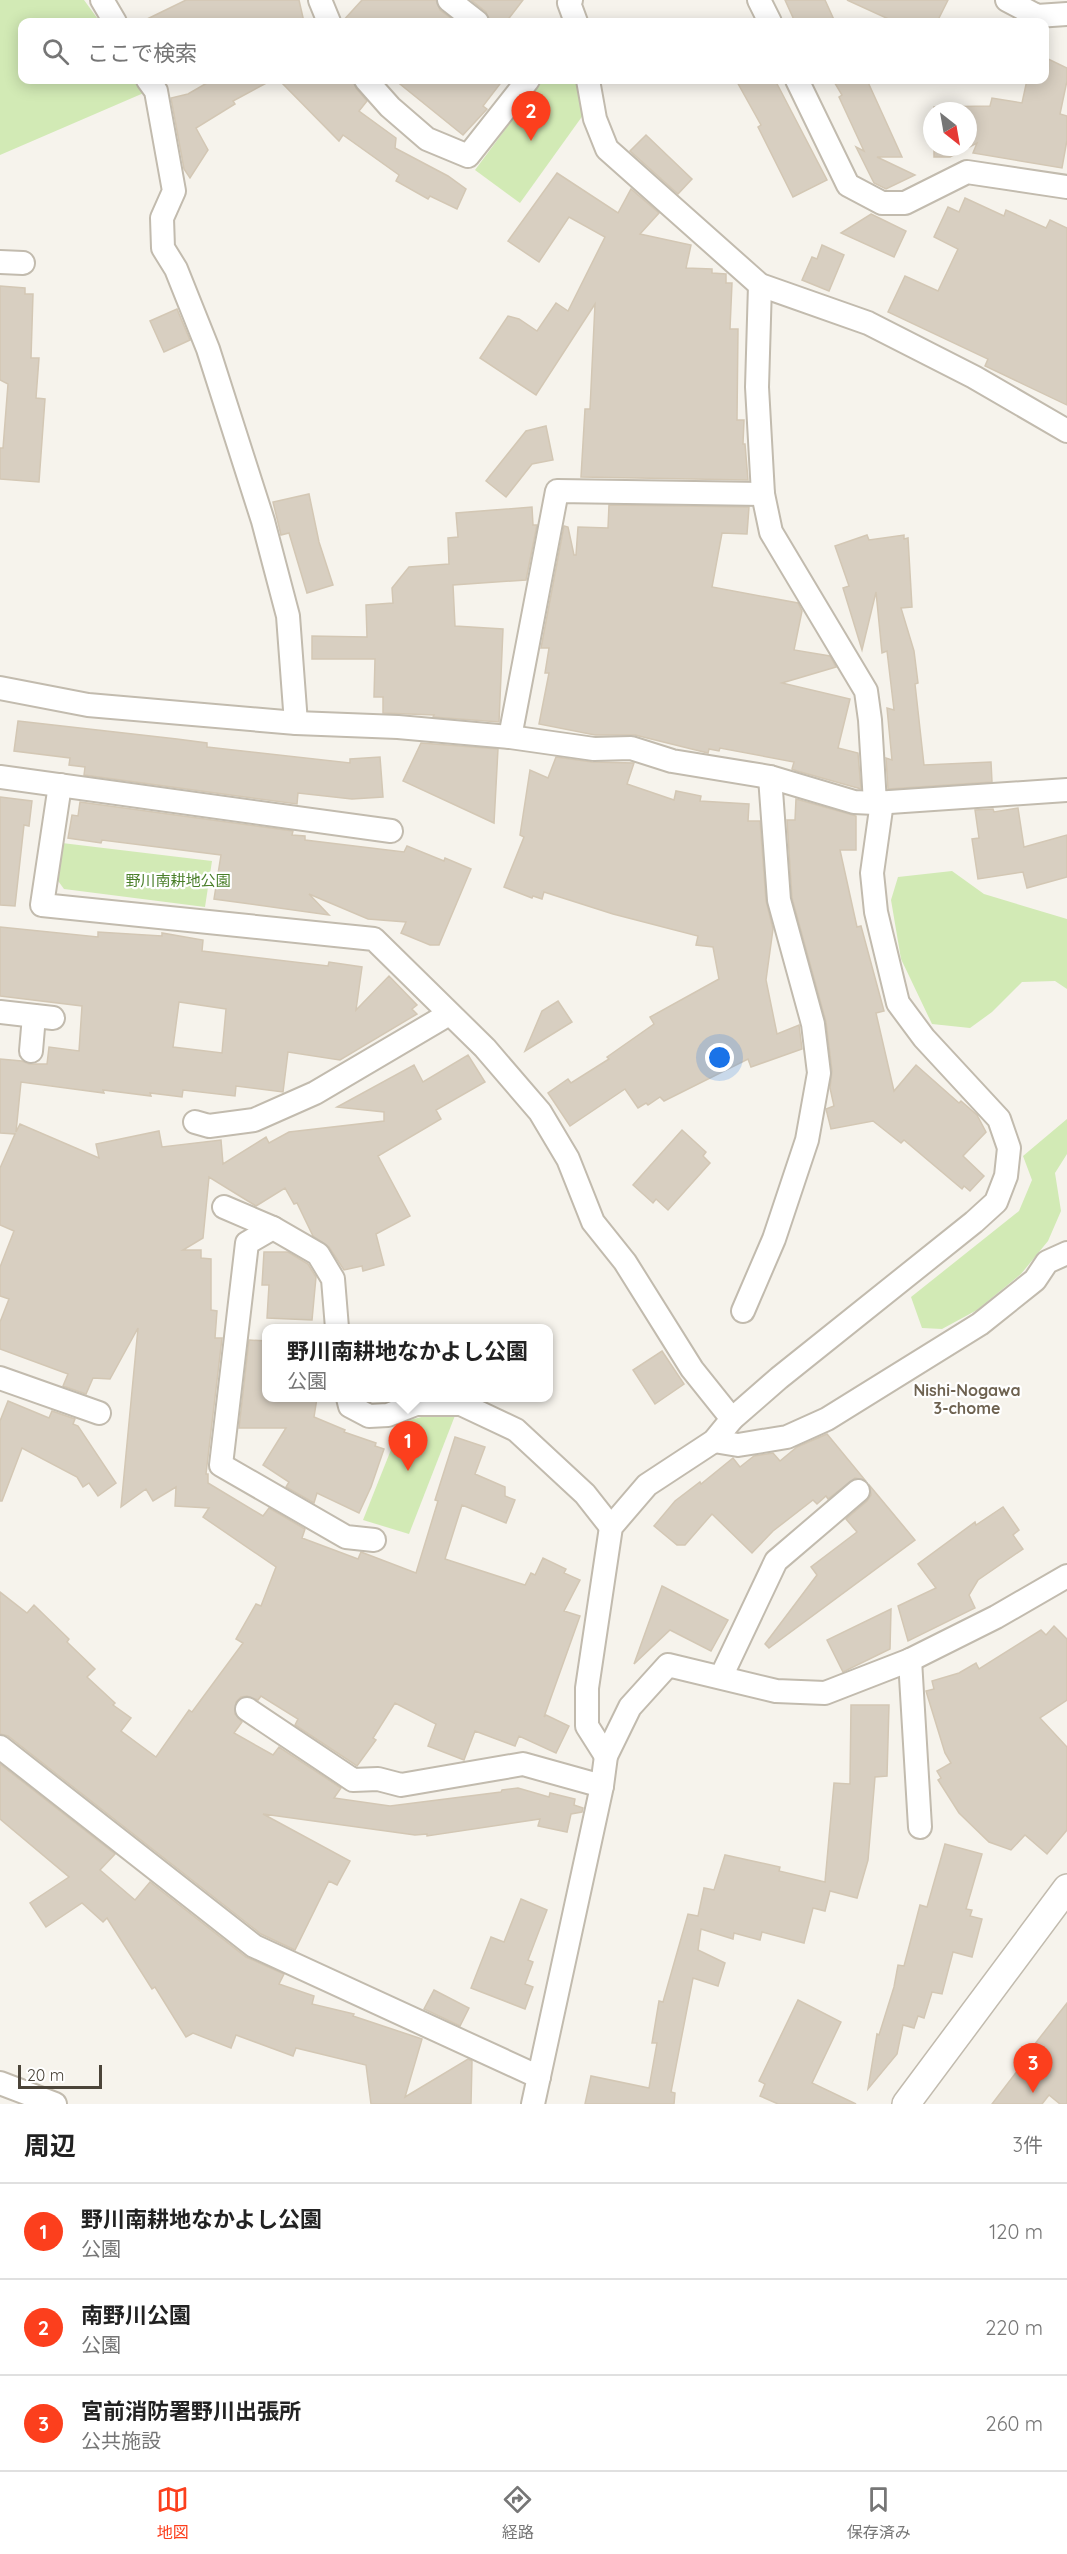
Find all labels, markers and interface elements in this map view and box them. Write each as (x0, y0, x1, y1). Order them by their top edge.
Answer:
search box (18, 18, 1049, 84)
icon: search (39, 35, 72, 68)
text: ここで検索 (87, 39, 197, 67)
pin: 2 (512, 92, 550, 141)
north arrow (923, 102, 977, 156)
park label: 野川南耕地公園 (125, 871, 231, 890)
your location (705, 1043, 734, 1072)
popup (262, 1324, 553, 1402)
text: 野川南耕地なかよし公園 (287, 1337, 528, 1365)
text: 公園 (287, 1368, 327, 1393)
district label: Nishi-Nogawa 3-chome (914, 1380, 1020, 1418)
pin: 1 (388, 1422, 428, 1471)
pin: 3 (1014, 2044, 1052, 2093)
scale bar (18, 2062, 102, 2090)
text: 20 m (27, 2065, 64, 2085)
text: 周辺 (24, 2129, 76, 2162)
text: 3件 (1013, 2132, 1043, 2157)
text: 野川南耕地なかよし公園 (81, 2205, 322, 2233)
text: 1 (40, 2219, 47, 2244)
text: 120 m (989, 2219, 1043, 2244)
text: 公園 (81, 2236, 121, 2261)
text: 南野川公園 (81, 2301, 191, 2329)
text: 2 (38, 2315, 49, 2340)
text: 220 m (985, 2315, 1043, 2340)
text: 公園 (81, 2332, 121, 2357)
text: 宮前消防署野川出張所 (81, 2397, 301, 2425)
text: 3 (38, 2411, 49, 2436)
text: 260 m (986, 2411, 1043, 2436)
text: 公共施設 (81, 2428, 161, 2453)
tab: 地図 (156, 2483, 189, 2543)
tab: 経路 (501, 2483, 534, 2543)
tab: 保存済み (847, 2483, 911, 2543)

